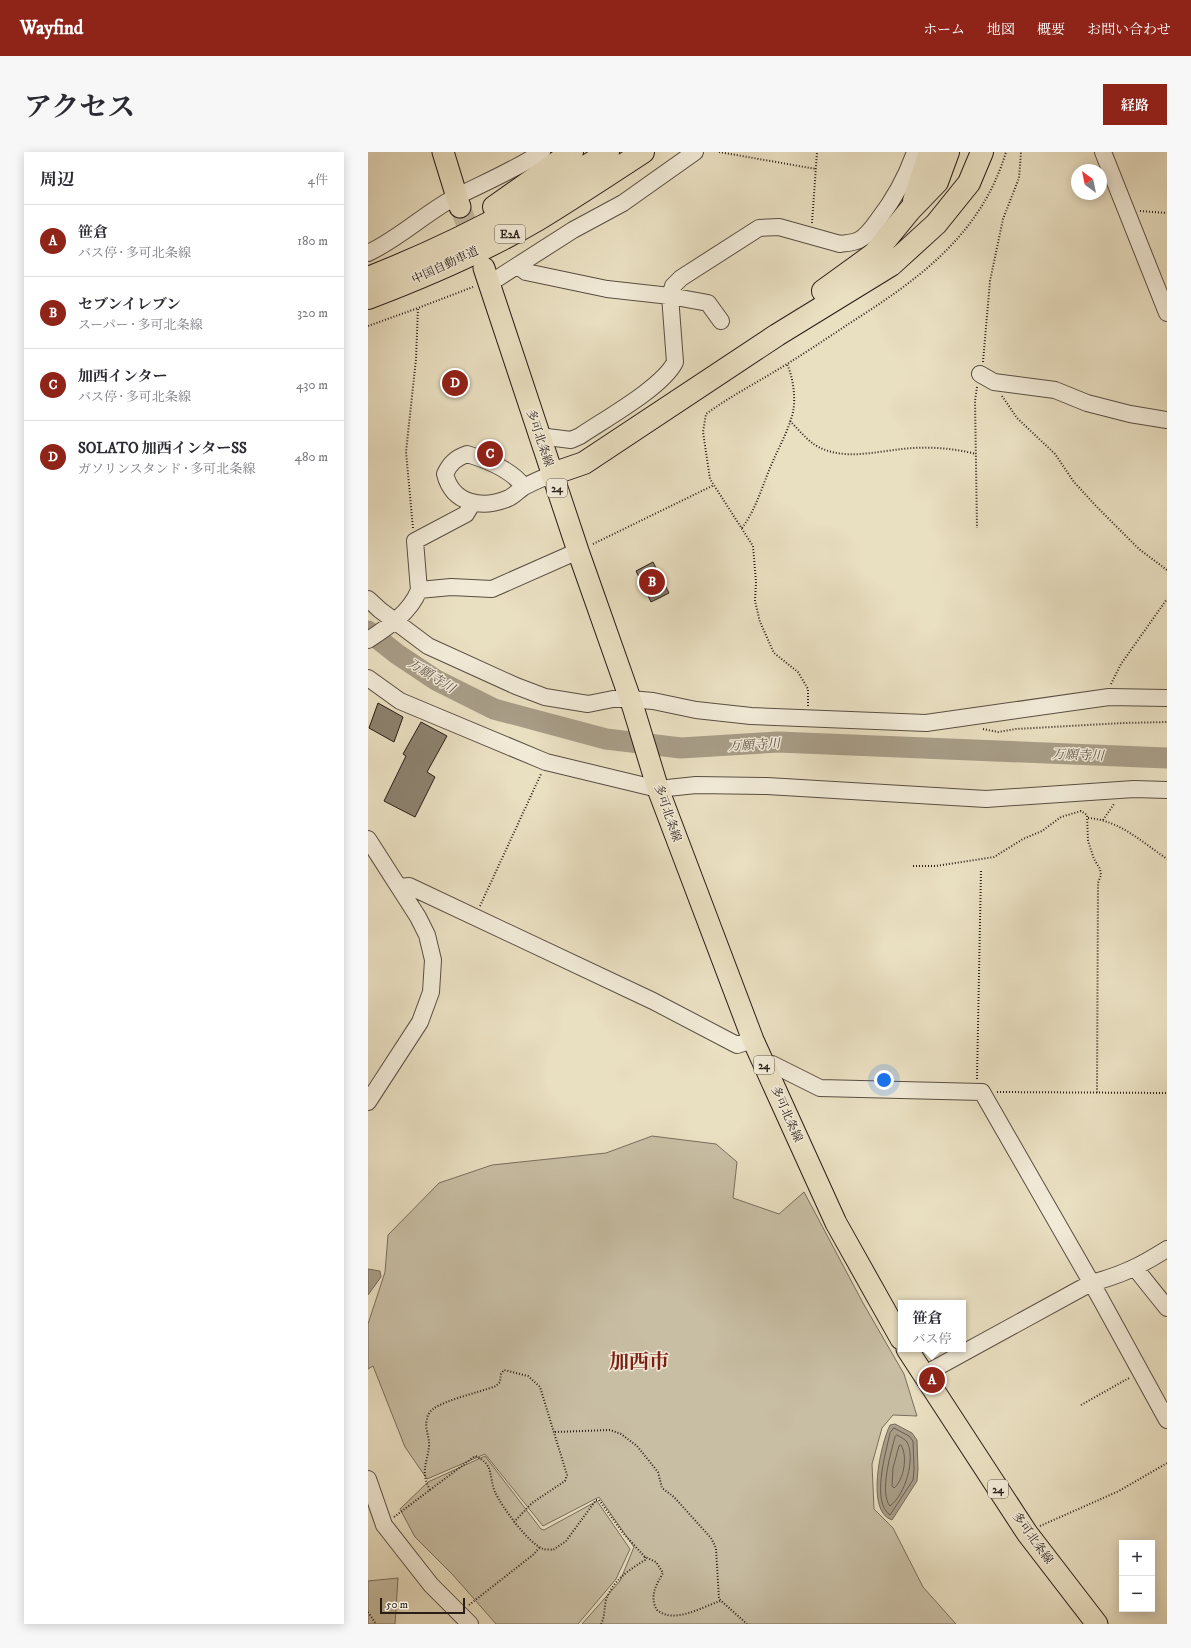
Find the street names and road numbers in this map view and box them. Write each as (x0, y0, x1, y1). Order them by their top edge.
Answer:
road number: E2A (495, 225, 525, 243)
street label: 中国自動車道 (409, 243, 481, 287)
street label: 多可北条線 (523, 407, 556, 469)
road number: 24 (547, 479, 567, 497)
street label: 多可北条線 (651, 782, 684, 844)
road number: 24 (754, 1056, 774, 1074)
street label: 多可北条線 (767, 1084, 806, 1145)
road number: 24 (988, 1480, 1008, 1498)
street label: 多可北条線 (1009, 1510, 1056, 1567)

